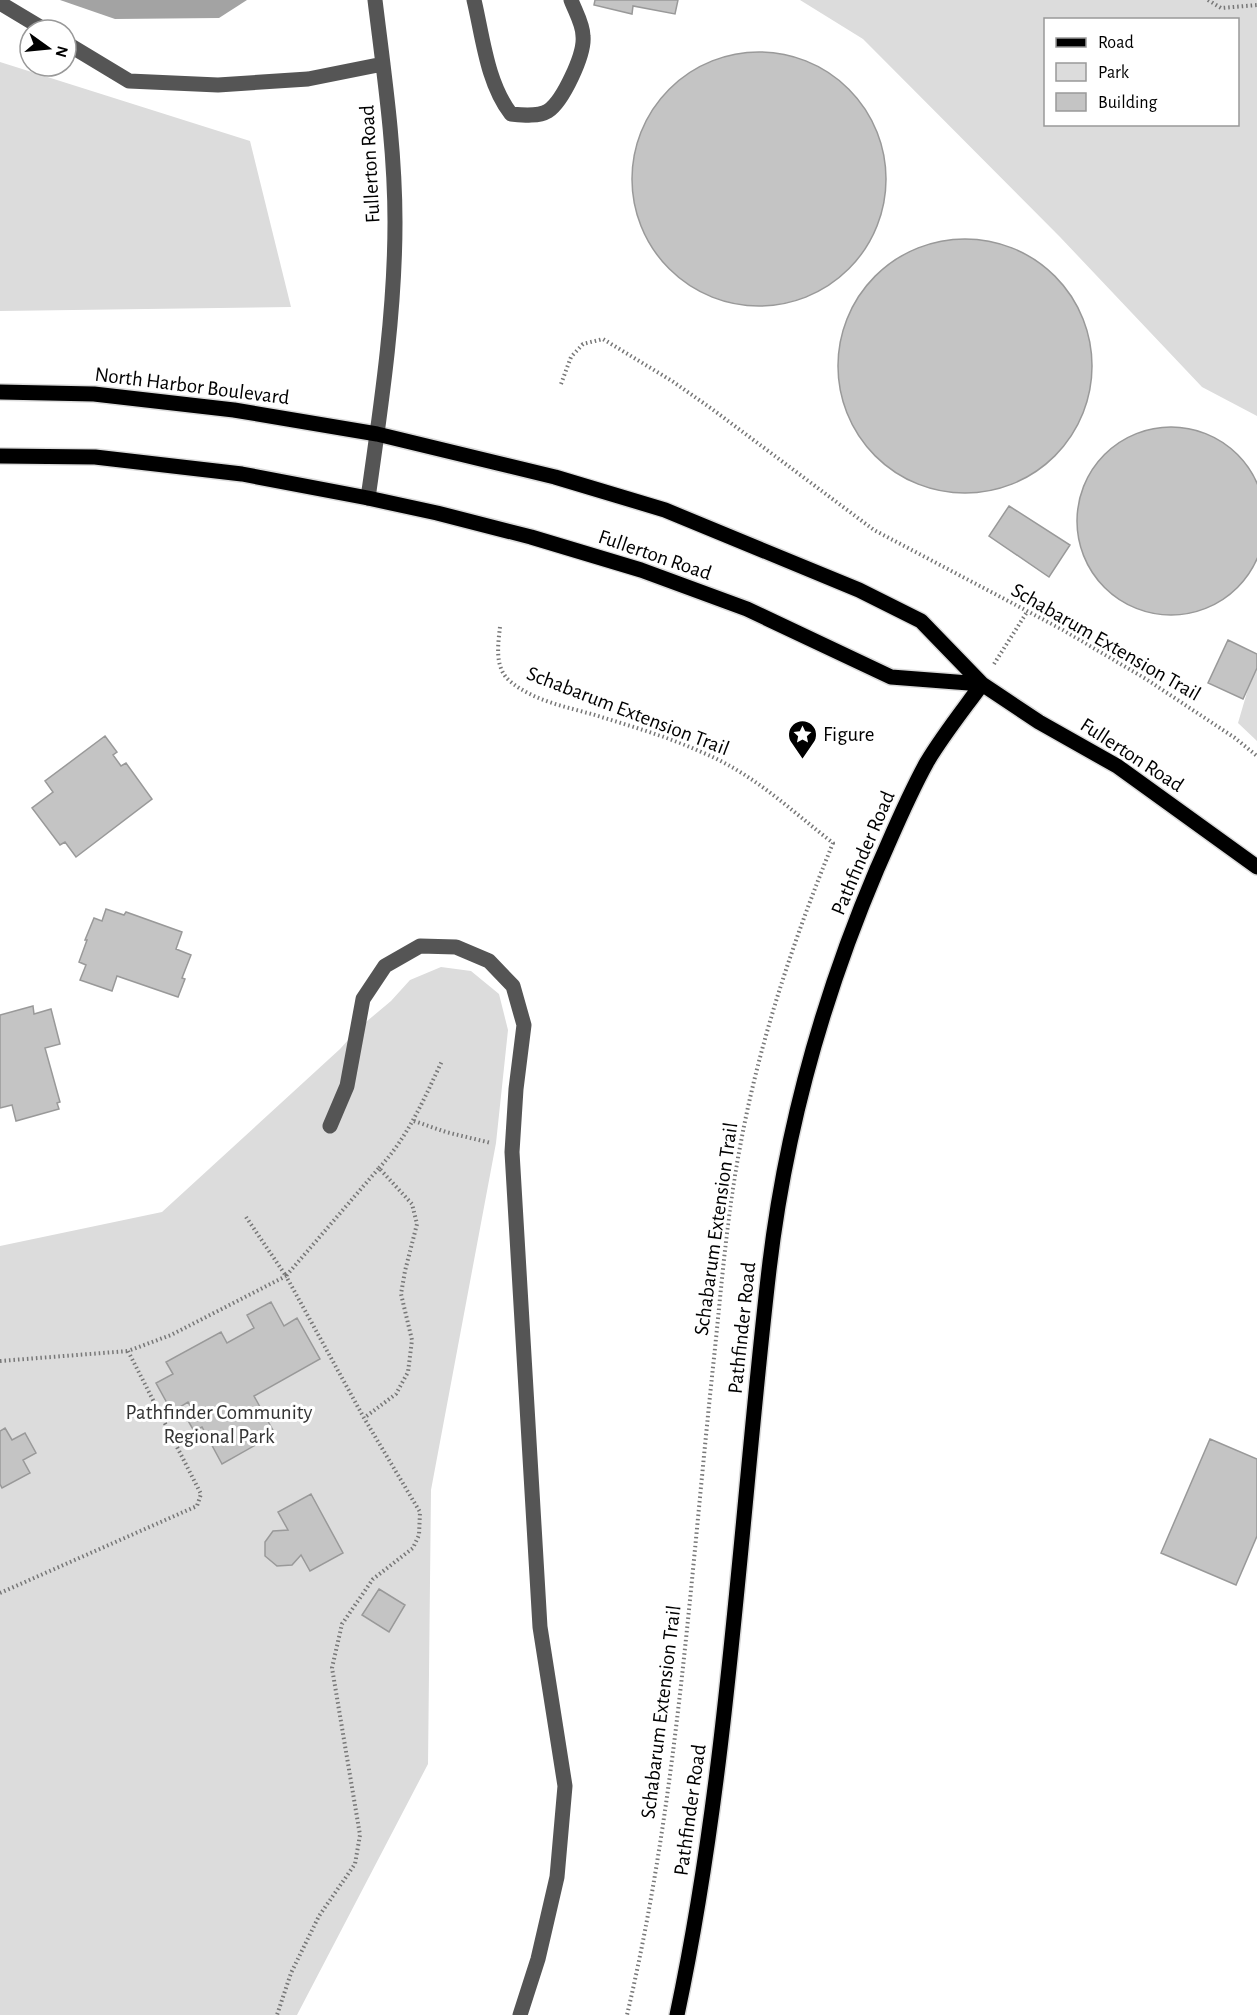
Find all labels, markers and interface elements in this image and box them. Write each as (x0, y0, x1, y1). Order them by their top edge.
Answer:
north arrow (18, 18, 78, 78)
legend (1044, 18, 1239, 126)
text: Road (1098, 34, 1134, 52)
text: N (52, 44, 71, 59)
text: Park (1098, 64, 1130, 82)
text: Building (1098, 94, 1158, 112)
street label: Fullerton Road (356, 104, 384, 224)
street label: North Harbor Boulevard (93, 364, 291, 408)
street label: Fullerton Road (596, 526, 714, 584)
street label: Schabarum Extension Trail (1008, 579, 1204, 705)
street label: Schabarum Extension Trail (524, 663, 732, 759)
street label: Fullerton Road (1077, 714, 1187, 796)
place icon: Figure (786, 718, 818, 760)
place label: Figure (823, 724, 874, 745)
street label: Pathfinder Road (827, 788, 899, 918)
street label: Schabarum Extension Trail (691, 1121, 741, 1337)
street label: Pathfinder Road (725, 1261, 759, 1395)
park label: Pathfinder Community Regional Park (126, 1402, 312, 1447)
street label: Schabarum Extension Trail (637, 1604, 685, 1820)
street label: Pathfinder Road (670, 1743, 710, 1877)

